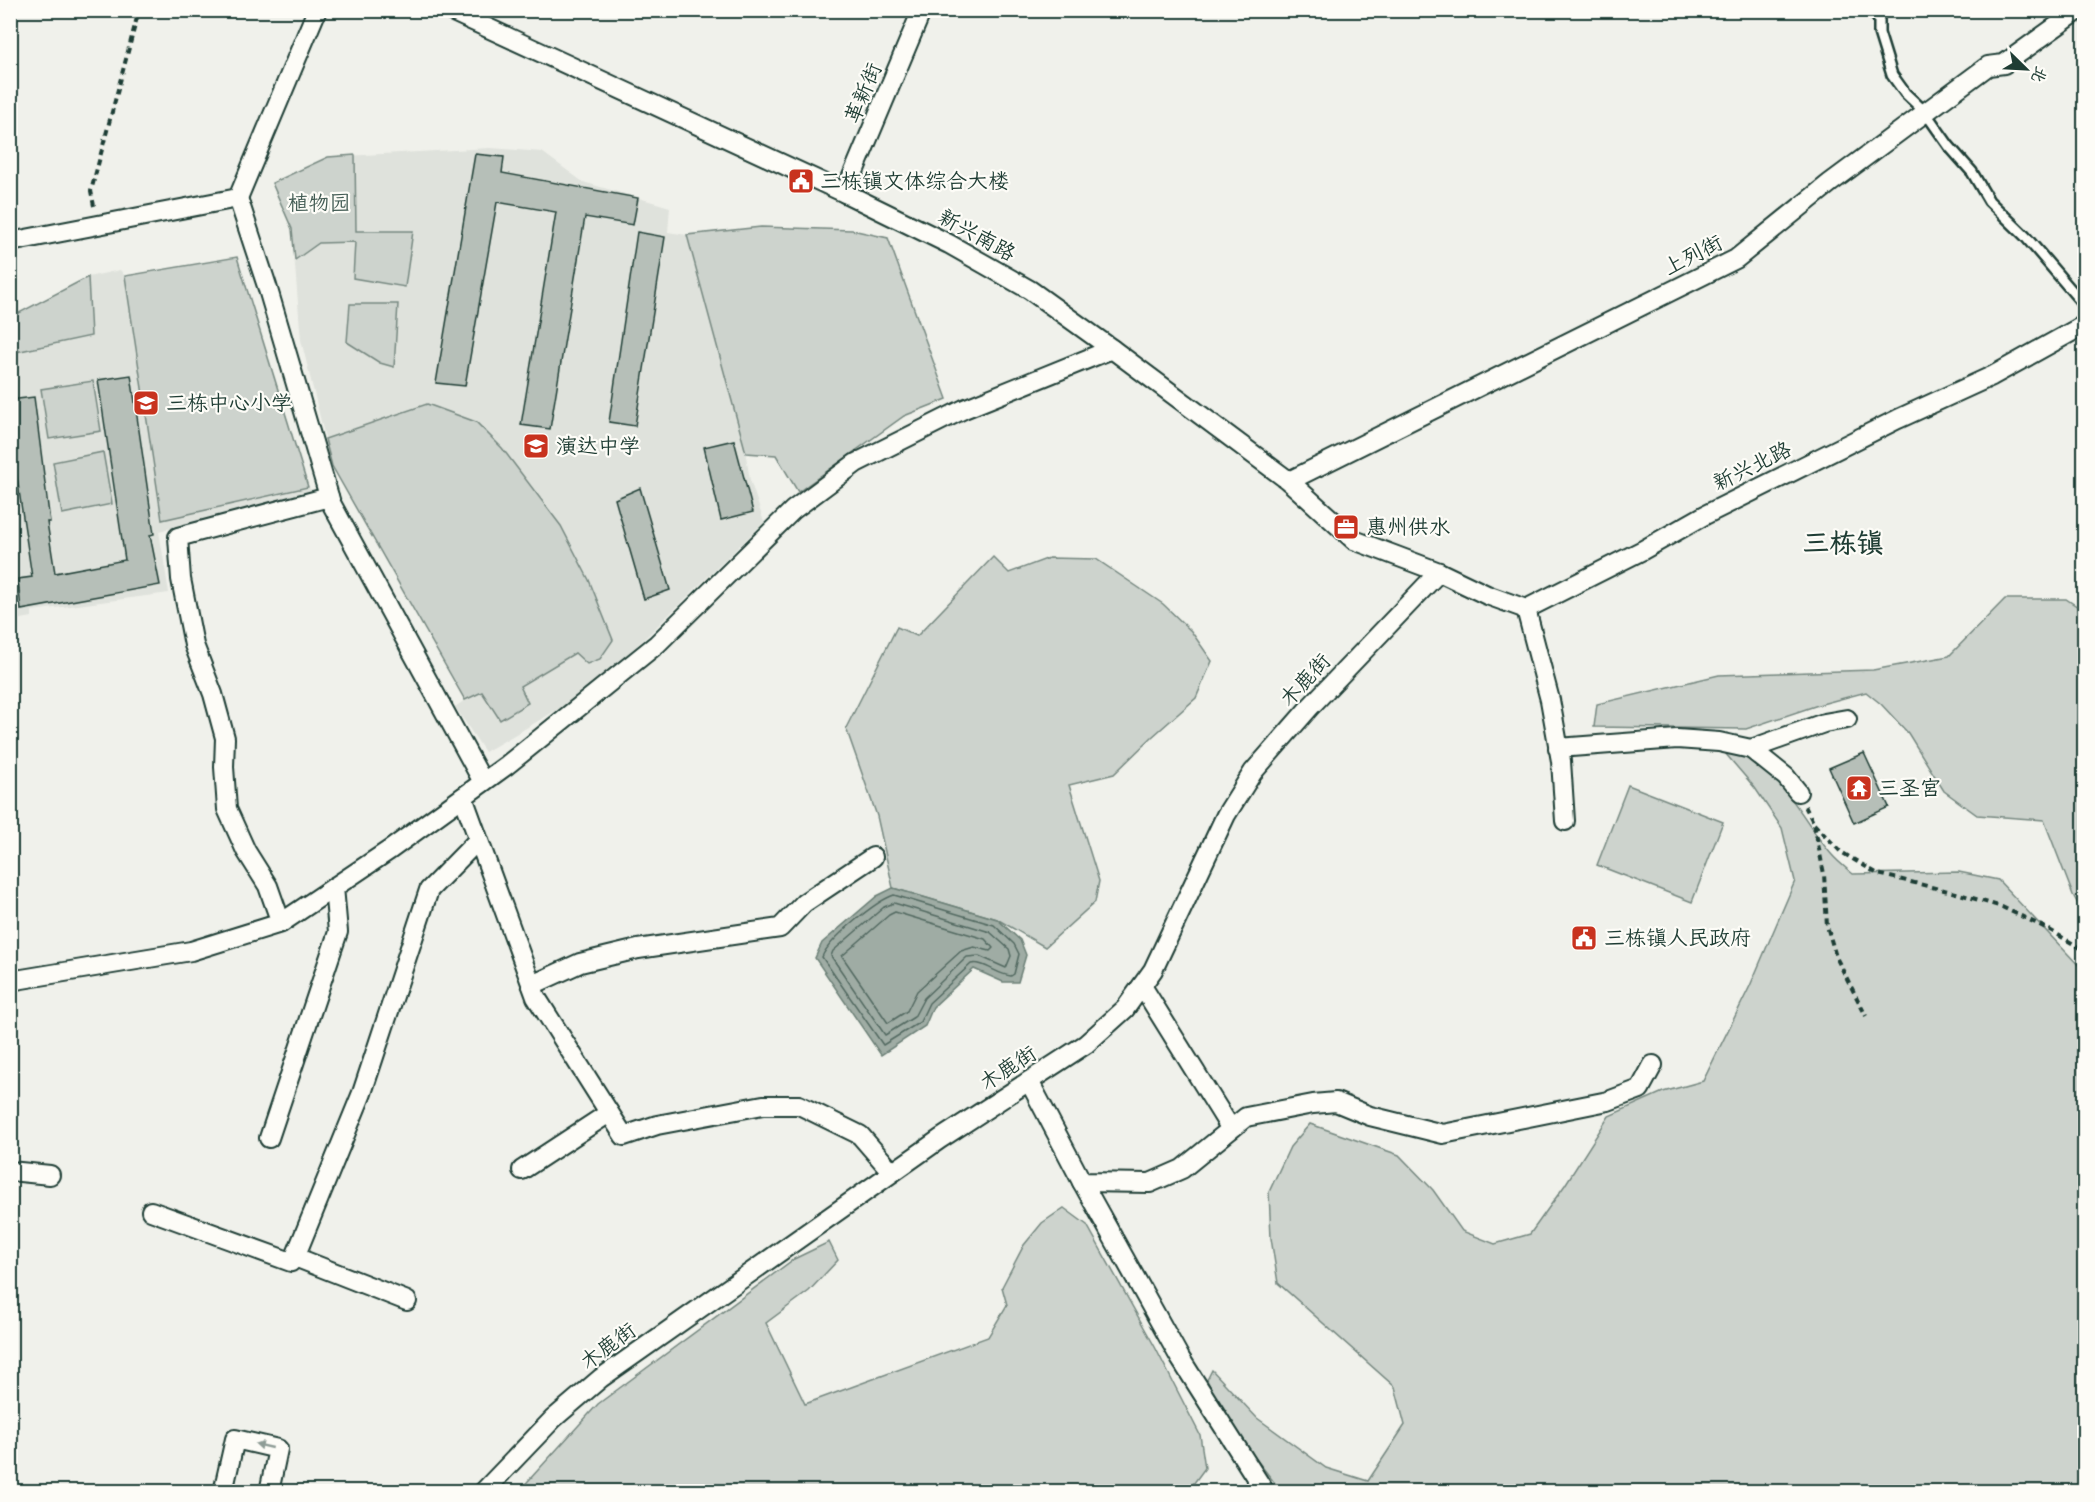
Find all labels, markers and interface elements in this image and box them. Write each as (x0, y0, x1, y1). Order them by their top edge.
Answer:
north arrow (1996, 39, 2056, 99)
street label: 革新街 (839, 59, 887, 127)
text: 北 (2026, 63, 2051, 86)
public building icon: 三栋镇文体综合大楼 (786, 166, 816, 196)
place label: 三栋镇文体综合大楼 (820, 168, 1009, 194)
park label: 植物园 (288, 190, 351, 216)
street label: 新兴南路 (934, 203, 1020, 267)
street label: 上列街 (1659, 229, 1727, 281)
school or university icon: 三栋中心小学 (131, 388, 161, 418)
place label: 三栋中心小学 (166, 390, 292, 416)
school or university icon: 演达中学 (521, 431, 551, 461)
place label: 演达中学 (556, 433, 640, 459)
street label: 新兴北路 (1709, 436, 1795, 496)
office icon: 惠州供水 (1331, 512, 1361, 542)
place label: 惠州供水 (1366, 514, 1450, 540)
district label: 三栋镇 (1803, 526, 1884, 560)
street label: 木鹿街 (1274, 648, 1336, 712)
temple icon: 三圣宫 (1844, 773, 1874, 803)
place label: 三圣宫 (1878, 775, 1941, 801)
public building icon: 三栋镇人民政府 (1569, 923, 1599, 953)
place label: 三栋镇人民政府 (1604, 925, 1751, 951)
street label: 木鹿街 (975, 1040, 1041, 1096)
street label: 木鹿街 (575, 1317, 641, 1375)
one-way arrow (255, 1440, 273, 1450)

